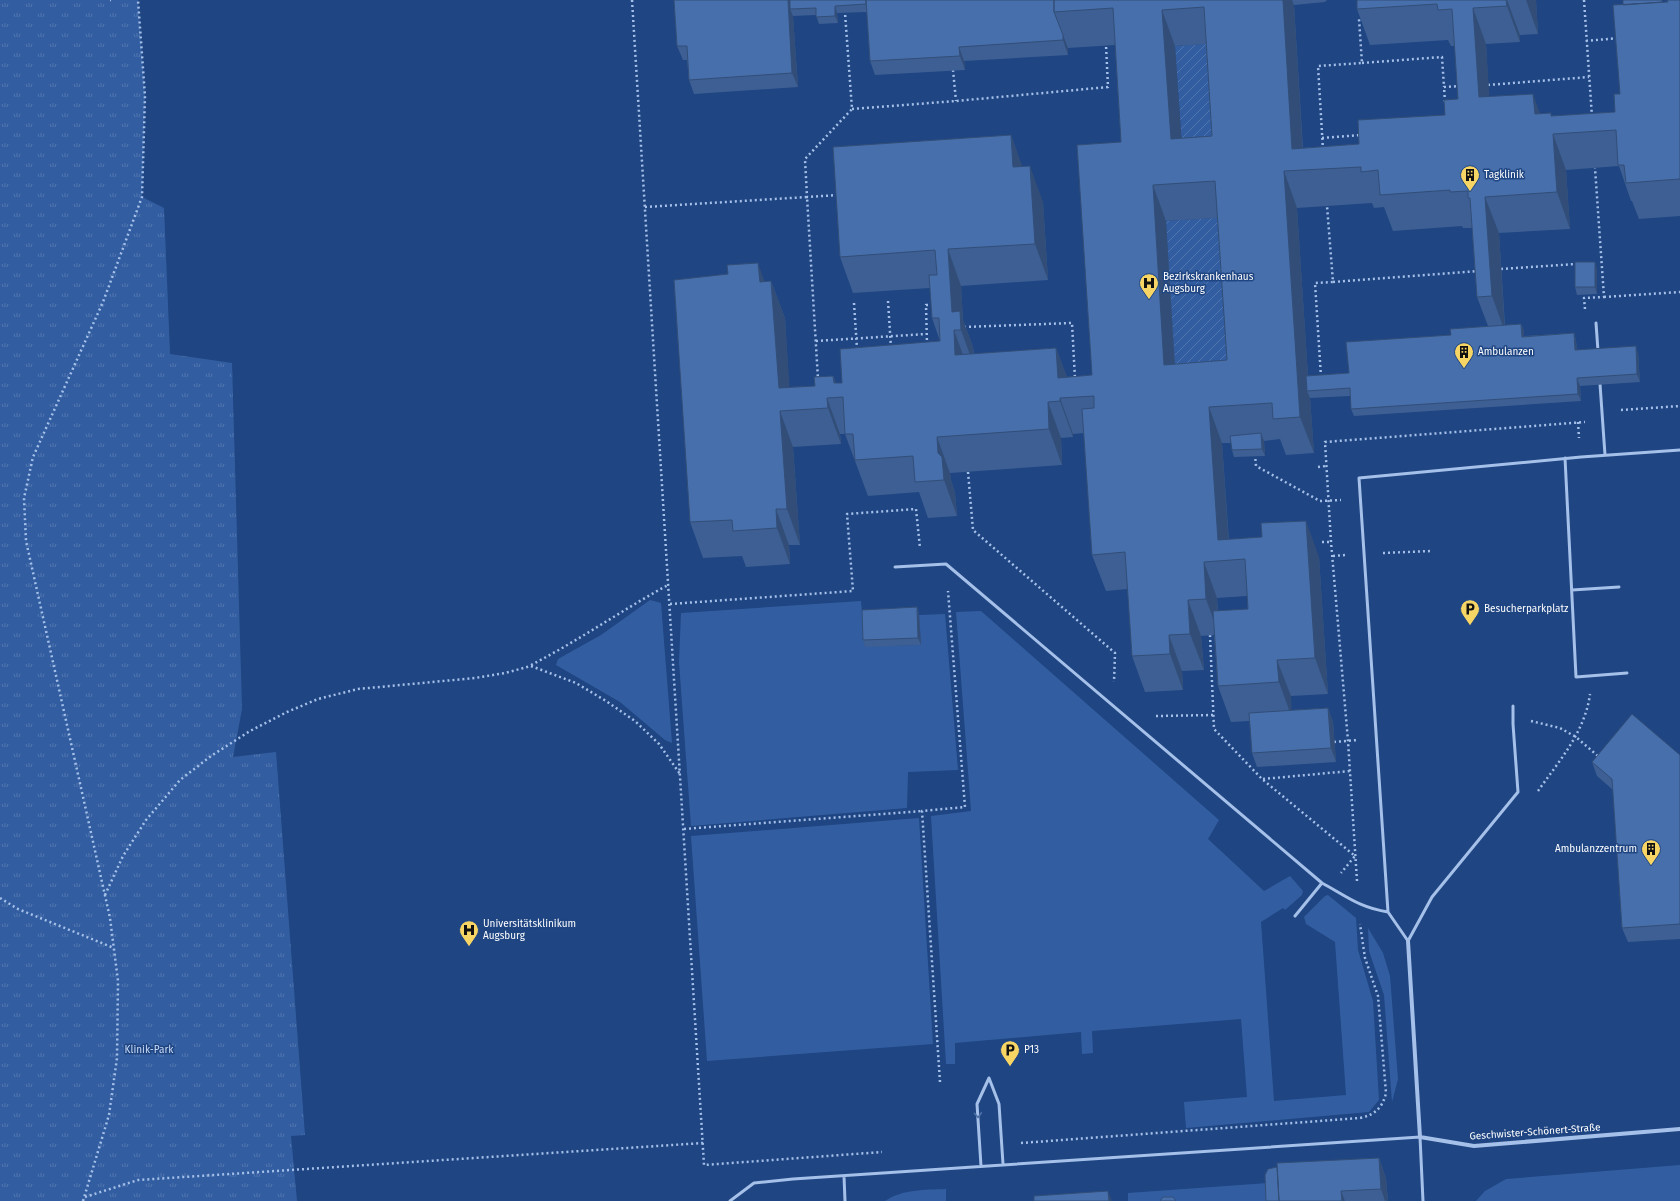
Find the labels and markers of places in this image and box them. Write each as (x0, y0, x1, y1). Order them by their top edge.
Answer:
building icon: Tagklinik (1459, 164, 1481, 192)
place label: Tagklinik (1484, 169, 1525, 181)
place label: Bezirkskrankenhaus Augsburg (1163, 271, 1254, 295)
hospital icon: Bezirkskrankenhaus Augsburg (1138, 272, 1160, 300)
building icon: Ambulanzen (1453, 341, 1475, 369)
place label: Ambulanzen (1478, 346, 1534, 358)
parking icon: Besucherparkplatz (1459, 598, 1481, 626)
place label: Besucherparkplatz (1484, 603, 1569, 615)
building icon: Ambulanzzentrum (1640, 838, 1662, 866)
place label: Ambulanzzentrum (1555, 843, 1637, 855)
place label: Universitätsklinikum Augsburg (483, 918, 576, 942)
hospital icon: Universitätsklinikum Augsburg (458, 919, 480, 947)
parking icon: P13 (999, 1039, 1021, 1067)
place label: P13 (1024, 1044, 1039, 1056)

